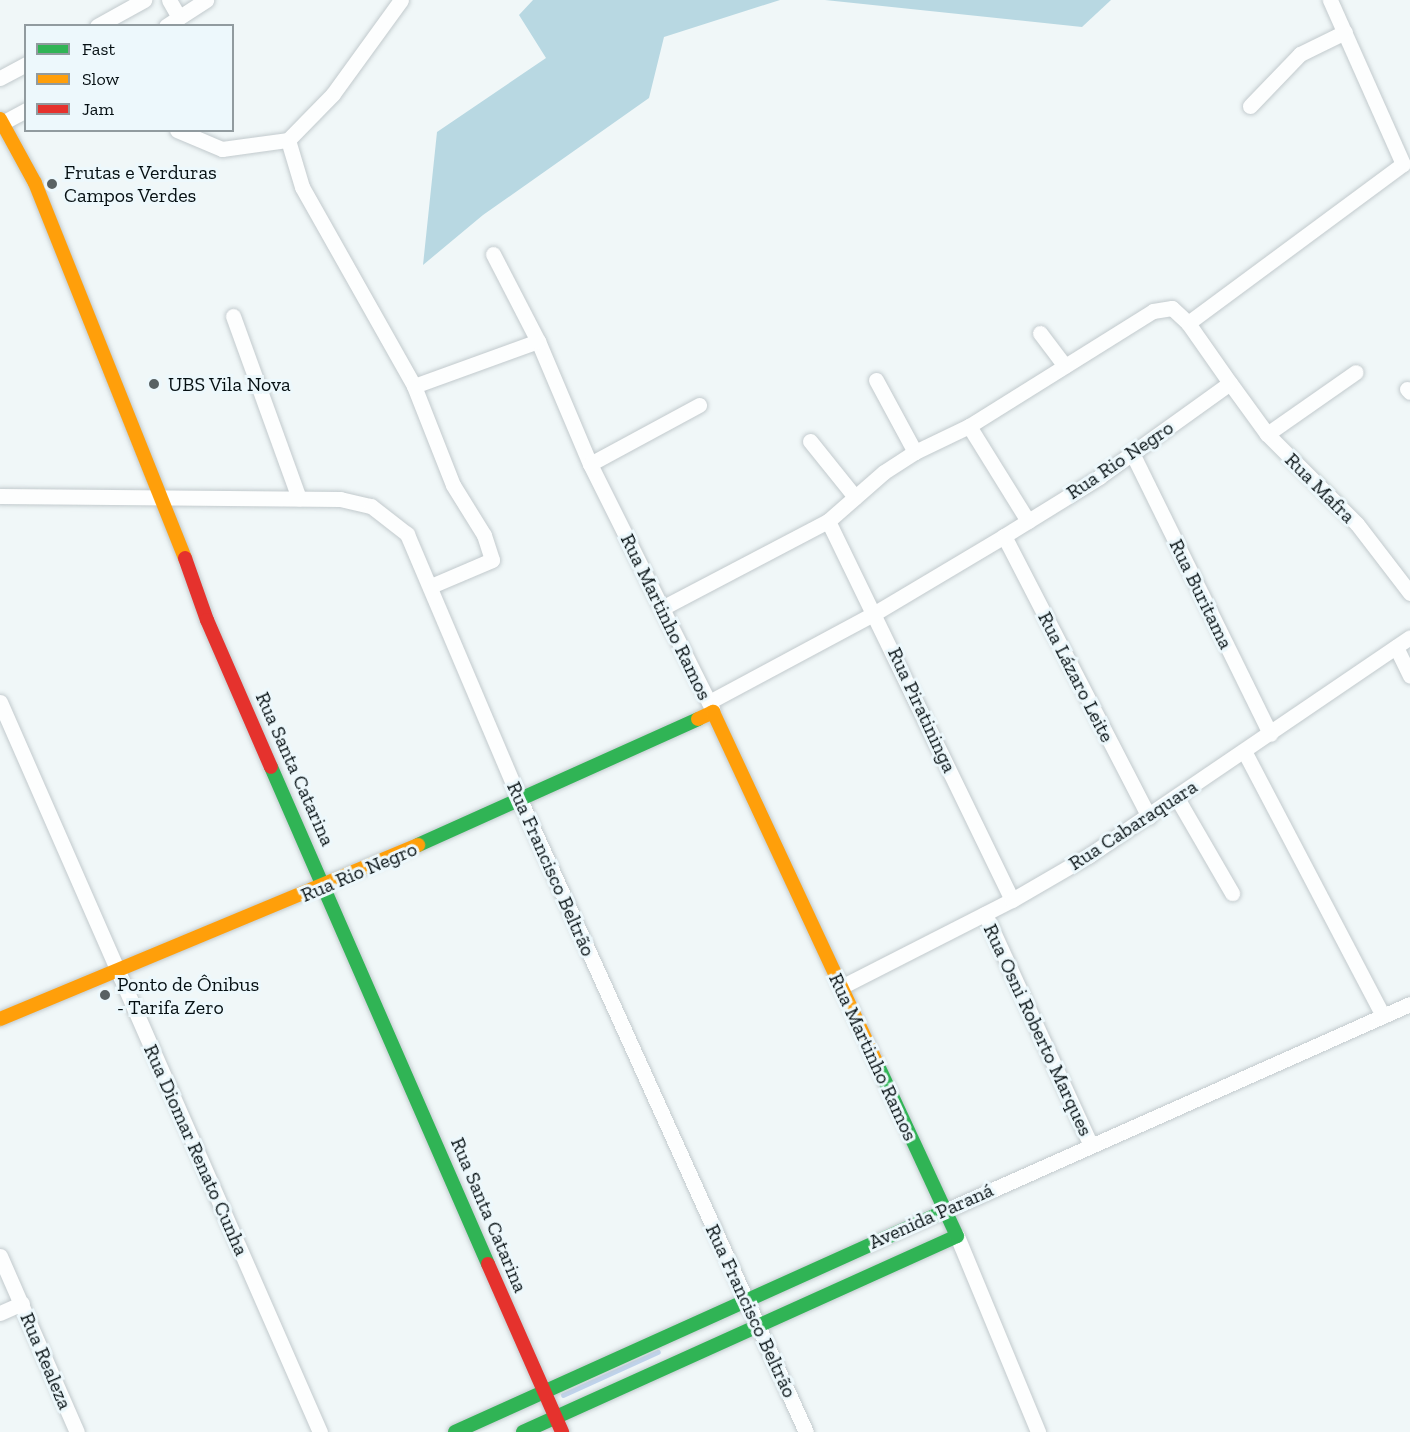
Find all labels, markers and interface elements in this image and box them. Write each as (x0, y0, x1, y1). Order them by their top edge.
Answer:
legend (24, 24, 234, 132)
text: Fast (82, 38, 115, 60)
text: Slow (82, 68, 119, 90)
text: Jam (82, 98, 114, 120)
place label: Frutas e Verduras Campos Verdes (64, 160, 218, 207)
marker: Frutas e Verduras Campos Verdes (45, 177, 59, 191)
place label: UBS Vila Nova (168, 372, 291, 396)
marker: UBS Vila Nova (145, 375, 163, 393)
street label: Rua Rio Negro (1062, 415, 1178, 505)
street label: Rua Mafra (1280, 448, 1360, 528)
street label: Rua Martinho Ramos (615, 530, 717, 704)
street label: Rua Buritama (1164, 535, 1238, 653)
street label: Rua Lázaro Leite (1033, 608, 1119, 746)
street label: Rua Piratininga (883, 644, 961, 776)
street label: Rua Santa Catarina (250, 688, 340, 850)
street label: Rua Cabaraquara (1064, 775, 1202, 875)
street label: Rua Francisco Beltrão (502, 778, 600, 960)
street label: Rua Rio Negro (297, 837, 421, 907)
street label: Rua Osni Roberto Marques (978, 920, 1098, 1140)
street label: Rua Martinho Ramos (824, 969, 922, 1145)
place label: Ponto de Ônibus - Tarifa Zero (117, 972, 259, 1019)
marker: Ponto de Ônibus - Tarifa Zero (98, 988, 112, 1002)
street label: Rua Diomar Renato Cunha (138, 1041, 254, 1259)
street label: Rua Santa Catarina (446, 1134, 532, 1296)
street label: Avenida Paraná (865, 1178, 997, 1254)
street label: Rua Francisco Beltrão (700, 1220, 802, 1402)
street label: Rua Realeza (15, 1309, 77, 1413)

